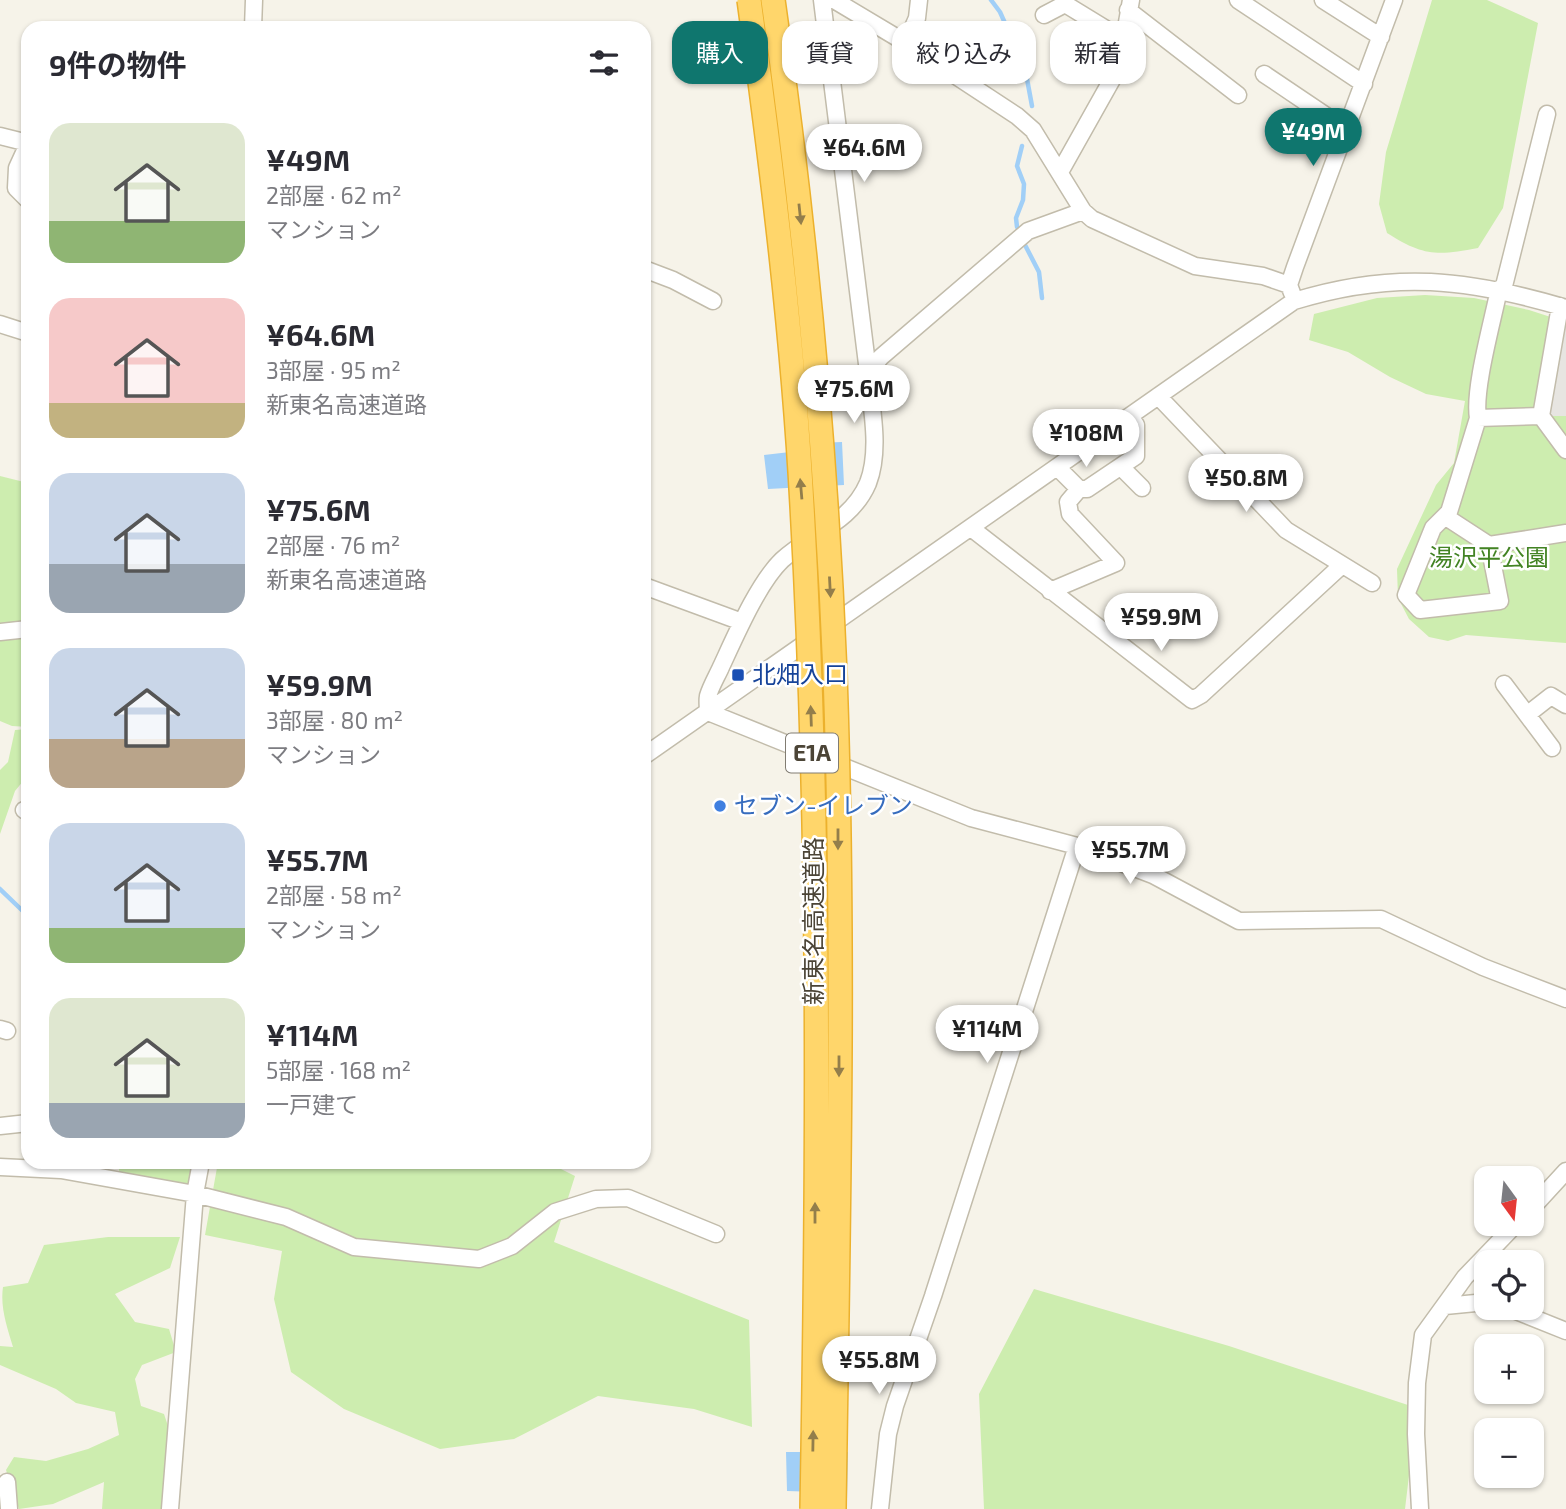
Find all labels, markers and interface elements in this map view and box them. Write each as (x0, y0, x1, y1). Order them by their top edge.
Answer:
chip: 購入 (672, 21, 768, 84)
chip: 賃貸 (782, 21, 878, 84)
chip: 絞り込み (892, 21, 1036, 84)
chip: 新着 (1050, 21, 1146, 84)
icon: filters (585, 44, 623, 82)
text: 9件の物件 (49, 46, 187, 82)
pin: ¥49M (1272, 108, 1354, 168)
text: ¥49M (1281, 117, 1345, 145)
pin: ¥64.6M (807, 124, 921, 184)
text: ¥64.6M (822, 133, 906, 161)
text: ¥49M (266, 141, 350, 177)
icon: home (105, 151, 189, 235)
text: 2部屋 · 62 m² (266, 181, 402, 209)
one-way arrow (794, 203, 805, 225)
text: マンション (266, 215, 381, 243)
text: ¥64.6M (266, 316, 375, 352)
icon: home (105, 326, 189, 410)
text: 3部屋 · 95 m² (266, 356, 401, 384)
pin: ¥75.6M (797, 366, 911, 425)
text: ¥75.6M (814, 374, 894, 402)
text: 新東名高速道路 (266, 390, 427, 418)
pin: ¥108M (1037, 410, 1135, 469)
text: ¥108M (1048, 418, 1124, 446)
pin: ¥50.8M (1189, 454, 1303, 514)
text: ¥50.8M (1204, 463, 1288, 491)
one-way arrow (795, 478, 806, 500)
text: ¥75.6M (266, 491, 371, 527)
icon: home (105, 501, 189, 585)
text: 2部屋 · 76 m² (266, 531, 400, 559)
park label: 湯沢平公園 (1429, 542, 1549, 571)
text: 新東名高速道路 (266, 565, 427, 593)
one-way arrow (825, 576, 836, 598)
pin: ¥59.9M (1104, 594, 1218, 653)
text: ¥59.9M (1120, 602, 1202, 630)
place label: 北畑入口 (752, 659, 848, 688)
text: ¥59.9M (266, 666, 373, 702)
marker: 北畑入口 (730, 667, 746, 683)
icon: home (105, 676, 189, 760)
one-way arrow (805, 705, 817, 727)
text: 3部屋 · 80 m² (266, 706, 403, 734)
road number: E1A (786, 734, 838, 772)
text: マンション (266, 740, 381, 768)
place label: セブン-イレブン (734, 790, 913, 819)
marker: セブン-イレブン (712, 798, 728, 814)
pin: ¥55.7M (1073, 826, 1187, 886)
one-way arrow (832, 828, 844, 850)
text: ¥55.7M (1091, 835, 1169, 863)
street label: 新東名高速道路 (798, 837, 827, 1005)
text: ¥55.7M (266, 841, 369, 877)
icon: home (105, 851, 189, 935)
text: 2部屋 · 58 m² (266, 881, 402, 909)
text: マンション (266, 915, 381, 943)
pin: ¥114M (938, 1006, 1036, 1065)
text: ¥114M (952, 1014, 1022, 1042)
text: ¥114M (266, 1016, 358, 1052)
icon: home (105, 1026, 189, 1110)
one-way arrow (833, 1055, 845, 1077)
text: 5部屋 · 168 m² (266, 1056, 411, 1084)
text: 一戸建て (266, 1090, 358, 1118)
north arrow (1474, 1166, 1544, 1236)
map controls (1474, 1166, 1544, 1488)
one-way arrow (809, 1202, 820, 1224)
button: locate (1474, 1250, 1544, 1320)
button: + (1474, 1334, 1544, 1404)
pin: ¥55.8M (822, 1336, 936, 1396)
text: ¥55.8M (838, 1345, 920, 1373)
button: − (1474, 1418, 1544, 1488)
one-way arrow (807, 1430, 819, 1452)

